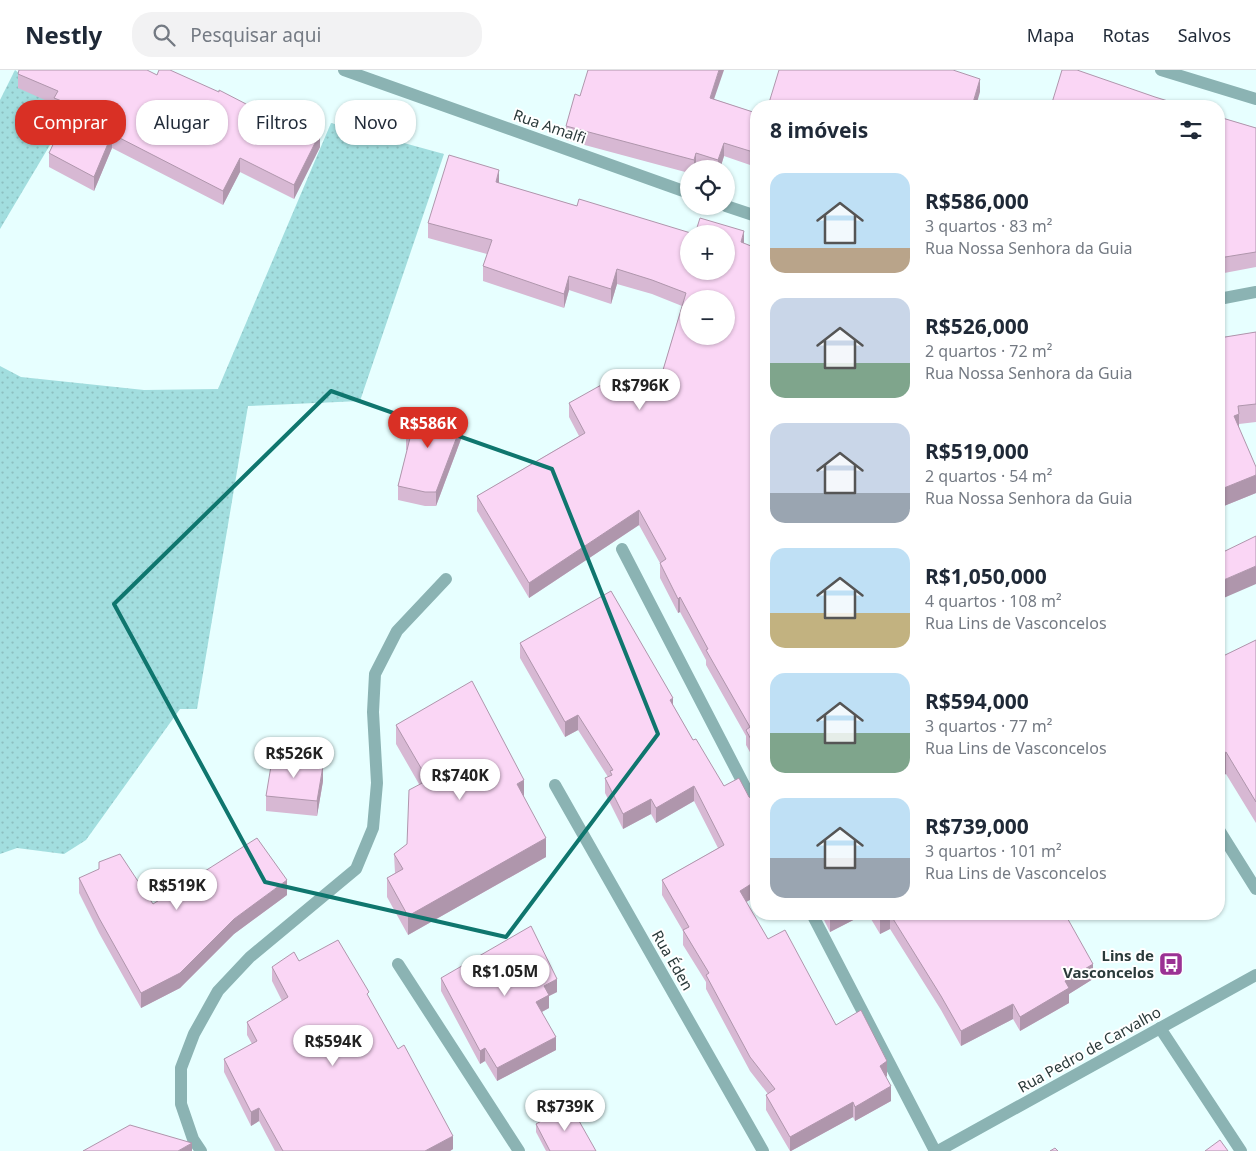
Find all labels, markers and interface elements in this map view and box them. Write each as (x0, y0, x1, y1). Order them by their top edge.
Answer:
search box (132, 12, 482, 57)
text: Nestly (25, 18, 102, 51)
icon: search (150, 21, 178, 49)
text: Pesquisar aqui (190, 22, 321, 48)
text: Mapa (1027, 23, 1074, 47)
text: Rotas (1102, 23, 1150, 47)
text: Salvos (1178, 23, 1231, 47)
chip: Comprar (15, 100, 126, 145)
chip: Alugar (136, 100, 228, 145)
chip: Filtros (238, 100, 325, 145)
chip: Novo (335, 100, 416, 145)
street label: Rua Amalfi (511, 104, 589, 148)
text: 8 imóveis (770, 116, 868, 144)
icon: filters (1177, 116, 1205, 144)
map controls (680, 160, 735, 345)
button: locate (680, 160, 735, 215)
text: R$586,000 (925, 187, 1029, 215)
icon: home (810, 193, 870, 253)
text: 3 quartos · 83 m² (925, 215, 1052, 237)
button: + (680, 225, 735, 280)
text: Rua Nossa Senhora da Guia (925, 237, 1133, 259)
button: − (680, 290, 735, 345)
text: R$526,000 (925, 312, 1029, 340)
icon: home (810, 318, 870, 378)
text: 2 quartos · 72 m² (925, 340, 1052, 362)
text: Rua Nossa Senhora da Guia (925, 362, 1133, 384)
pin: R$796K (599, 368, 681, 411)
text: R$796K (611, 374, 669, 396)
pin: R$586K (387, 406, 469, 449)
text: R$586K (399, 412, 457, 434)
text: R$519,000 (925, 437, 1029, 465)
icon: home (810, 443, 870, 503)
text: 2 quartos · 54 m² (925, 465, 1052, 487)
text: Rua Nossa Senhora da Guia (925, 487, 1133, 509)
text: R$1,050,000 (925, 562, 1047, 590)
icon: home (810, 568, 870, 628)
text: 4 quartos · 108 m² (925, 590, 1062, 612)
text: Rua Lins de Vasconcelos (925, 612, 1107, 634)
text: R$594,000 (925, 687, 1029, 715)
icon: home (810, 693, 870, 753)
text: 3 quartos · 77 m² (925, 715, 1052, 737)
pin: R$526K (253, 736, 335, 779)
text: Rua Lins de Vasconcelos (925, 737, 1107, 759)
text: R$526K (265, 742, 323, 764)
pin: R$740K (419, 758, 501, 801)
text: R$740K (431, 764, 489, 786)
text: R$739,000 (925, 812, 1029, 840)
icon: home (810, 818, 870, 878)
text: 3 quartos · 101 m² (925, 840, 1062, 862)
text: Rua Lins de Vasconcelos (925, 862, 1107, 884)
pin: R$519K (136, 868, 218, 911)
text: R$519K (148, 874, 206, 896)
street label: Rua Éden (648, 926, 698, 994)
place label: Lins de Vasconcelos (1063, 945, 1154, 982)
bus stop icon: Lins de Vasconcelos (1158, 951, 1184, 977)
pin: R$1.05M (459, 954, 551, 997)
text: R$1.05M (472, 960, 538, 982)
street label: Rua Pedro de Carvalho (1014, 1001, 1164, 1097)
pin: R$594K (292, 1024, 374, 1067)
text: R$594K (304, 1030, 362, 1052)
pin: R$739K (524, 1090, 606, 1132)
text: R$739K (536, 1095, 594, 1117)

